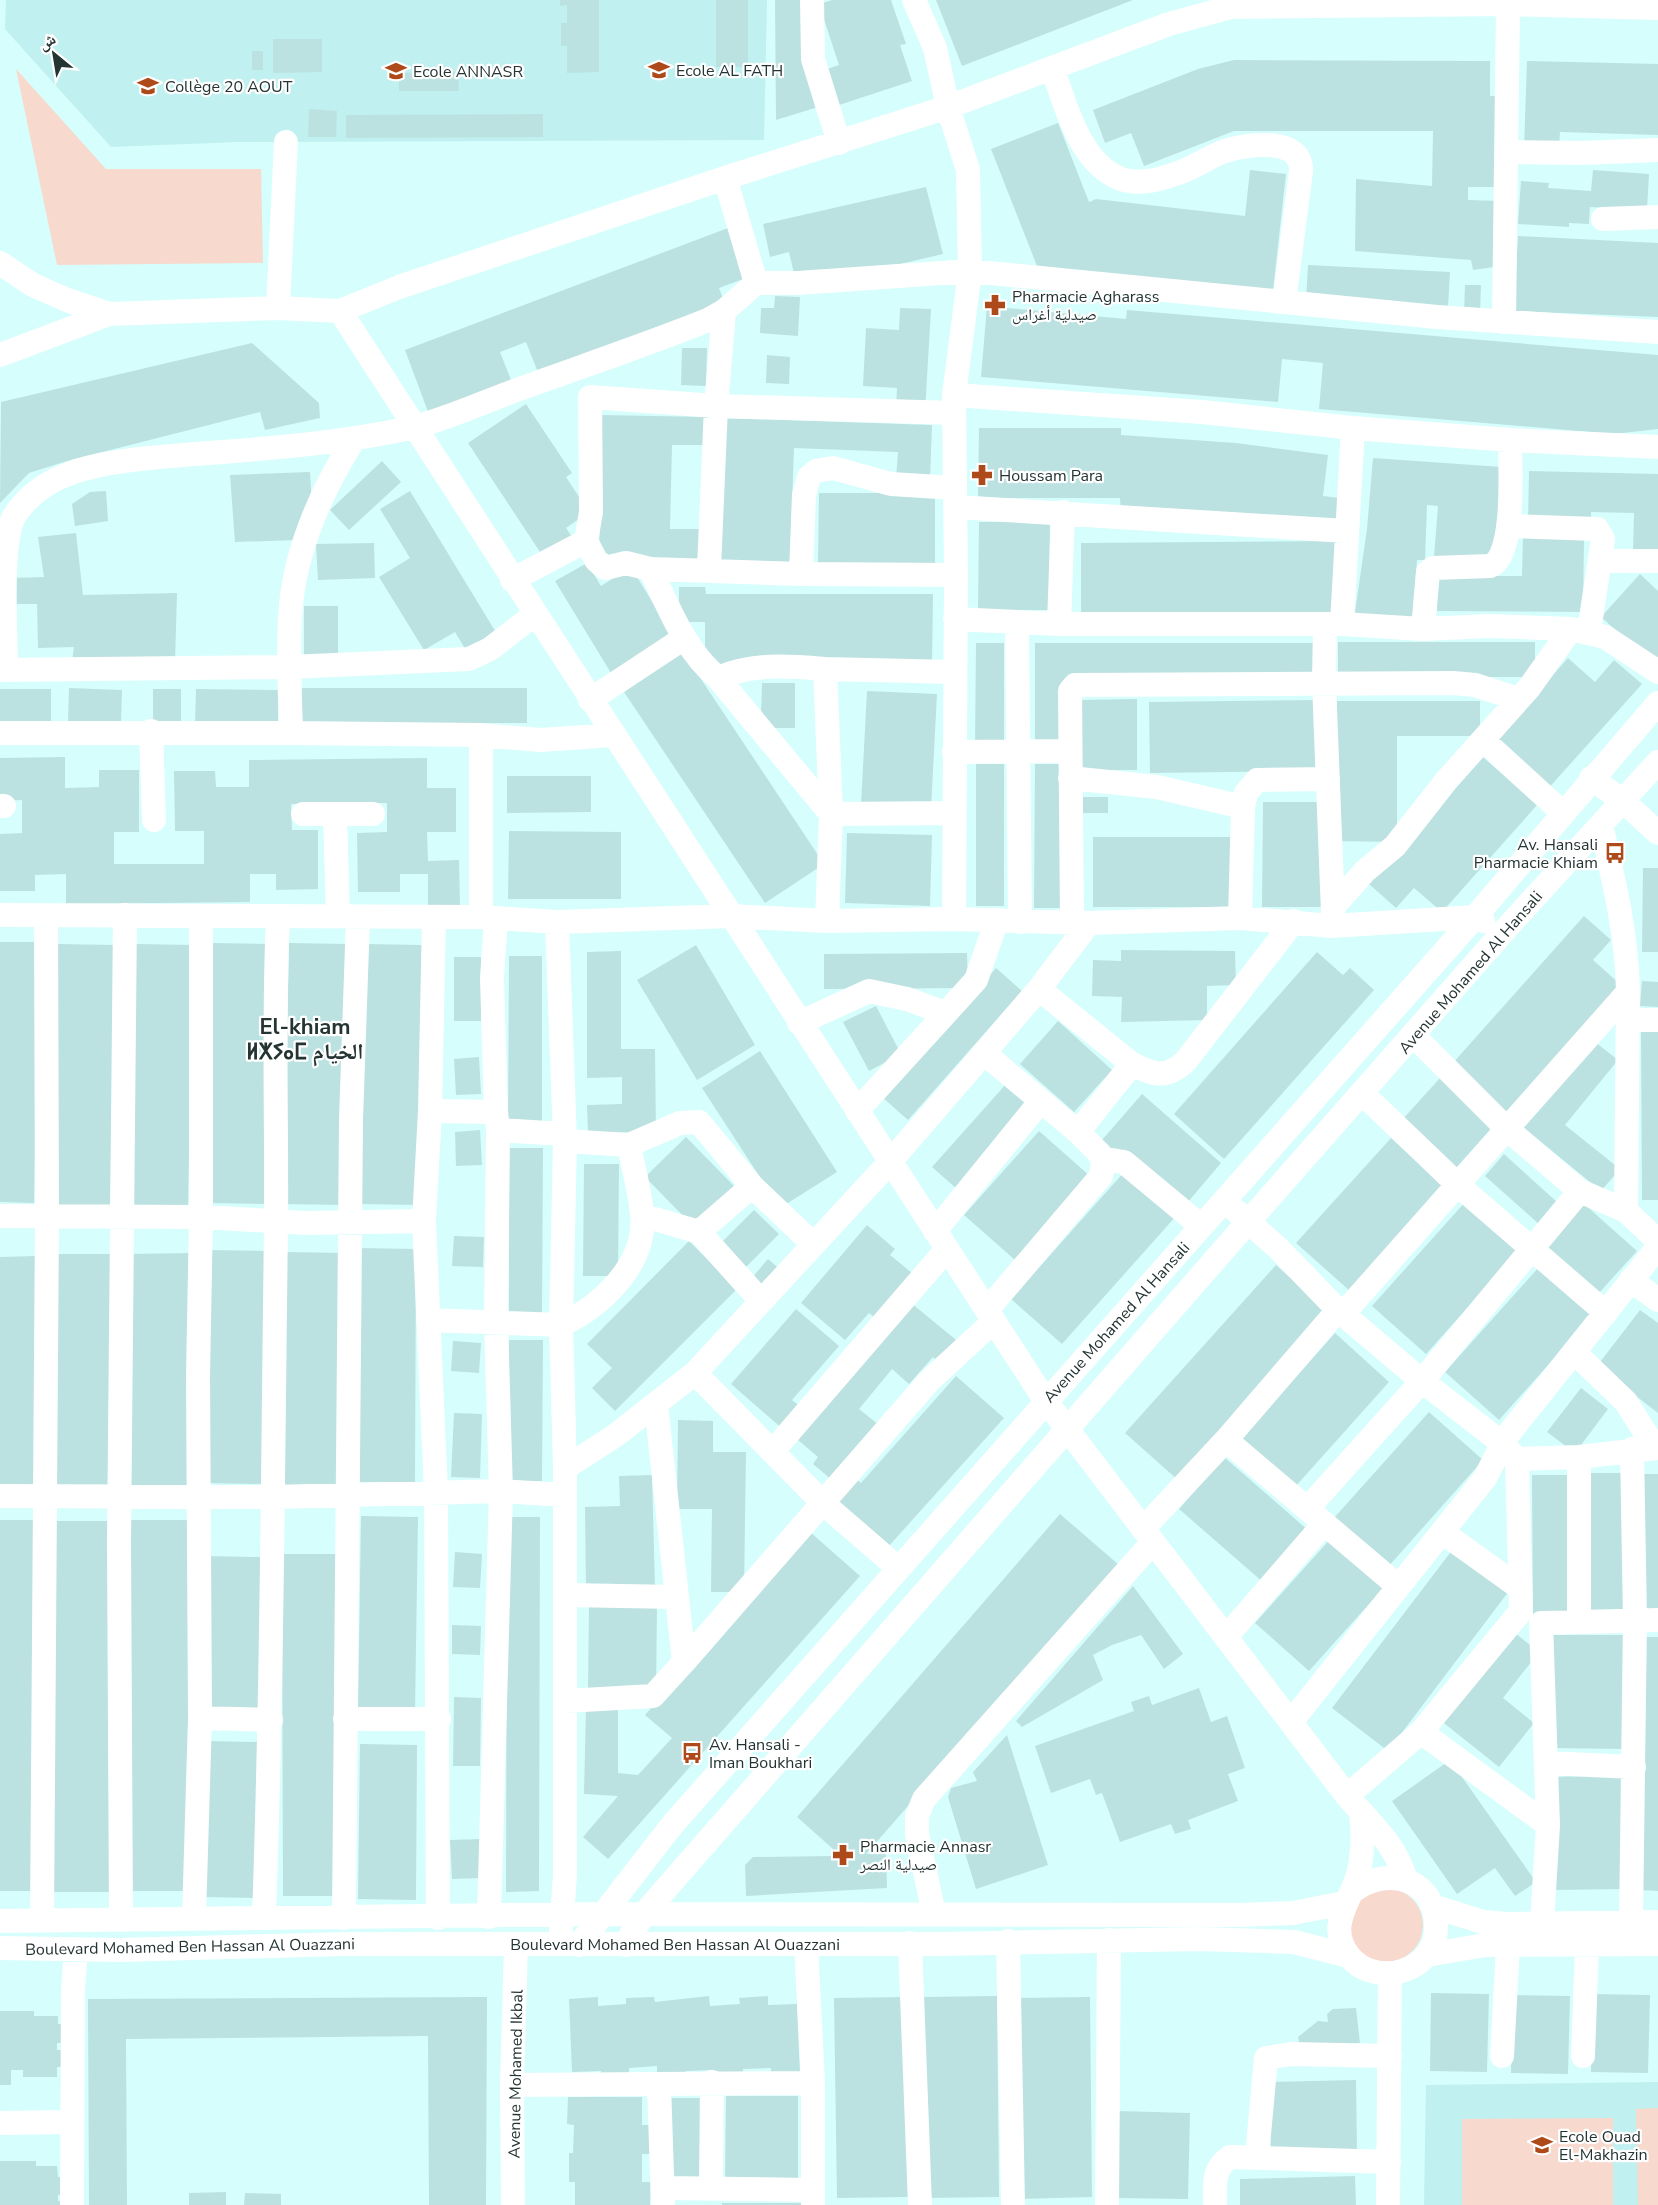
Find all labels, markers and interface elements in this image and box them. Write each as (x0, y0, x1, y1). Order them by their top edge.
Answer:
north arrow (24, 24, 84, 84)
text: ش (34, 28, 60, 56)
school or university icon: Ecole AL FATH (647, 58, 671, 82)
school or university icon: Ecole ANNASR (384, 59, 408, 83)
place label: Ecole AL FATH (676, 60, 783, 82)
place label: Ecole ANNASR (413, 61, 523, 83)
school or university icon: Collège 20 AOUT (136, 74, 160, 98)
place label: Collège 20 AOUT (165, 76, 293, 98)
place label: Pharmacie Agharass صيدلية أغراس (1012, 286, 1159, 326)
pharmacy icon: Pharmacie Agharass صيدلية أغراس (983, 293, 1007, 317)
pharmacy icon: Houssam Para (970, 463, 994, 487)
place label: Houssam Para (999, 465, 1103, 487)
place label: Av. Hansali Pharmacie Khiam (1474, 834, 1598, 874)
bus stop icon: Av. Hansali Pharmacie Khiam (1603, 841, 1627, 865)
street label: Avenue Mohamed Al Hansali (1394, 886, 1548, 1059)
district label: El-khiam ⵍⵅⵢⴰⵎ الخيام (246, 1012, 364, 1067)
street label: Avenue Mohamed Al Hansali (1039, 1238, 1195, 1408)
place label: Av. Hansali - Iman Boukhari (709, 1734, 812, 1774)
bus stop icon: Av. Hansali - Iman Boukhari (680, 1741, 704, 1765)
place label: Pharmacie Annasr صيدلية النصر (859, 1836, 991, 1876)
pharmacy icon: Pharmacie Annasr صيدلية النصر (831, 1843, 855, 1867)
street label: Boulevard Mohamed Ben Hassan Al Ouazzani (25, 1933, 355, 1961)
street label: Boulevard Mohamed Ben Hassan Al Ouazzani (510, 1934, 840, 1956)
street label: Avenue Mohamed Ikbal (504, 1989, 528, 2159)
place label: Ecole Ouad El-Makhazin (1559, 2126, 1648, 2166)
school or university icon: Ecole Ouad El-Makhazin (1530, 2133, 1554, 2157)

